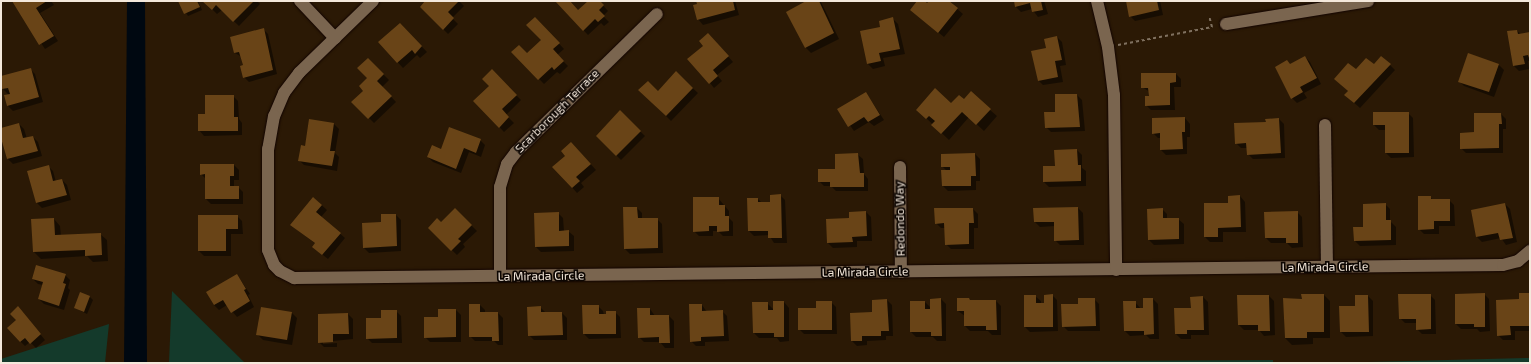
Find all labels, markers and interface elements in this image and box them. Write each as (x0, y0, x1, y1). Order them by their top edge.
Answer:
street label: Scarborough Terrace (512, 66, 602, 156)
street label: Redondo Way (892, 181, 908, 257)
street label: La Mirada Circle (1281, 259, 1369, 275)
street label: La Mirada Circle (821, 264, 909, 280)
street label: La Mirada Circle (497, 268, 585, 284)

